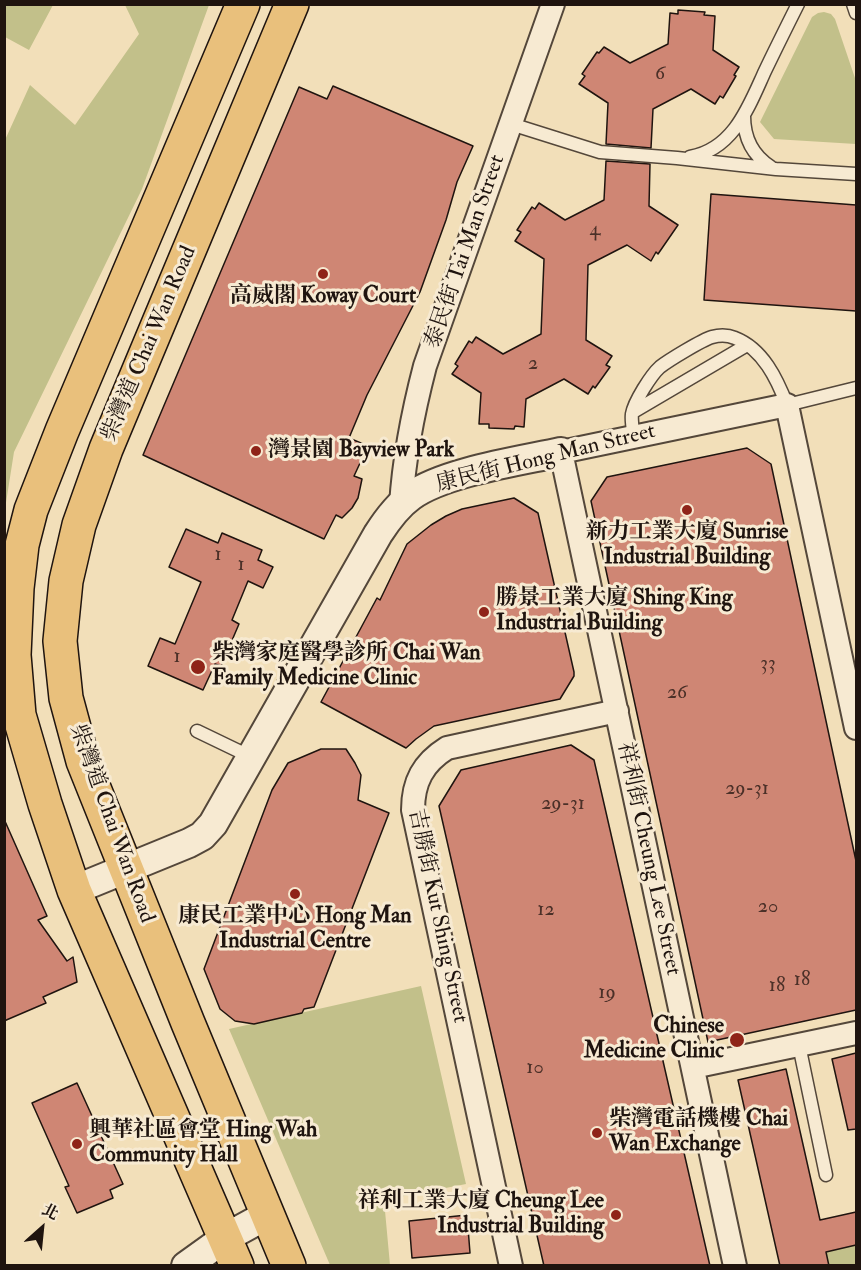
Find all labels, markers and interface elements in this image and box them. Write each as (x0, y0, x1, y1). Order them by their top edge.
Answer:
house number: 6 (655, 63, 665, 87)
street label: 泰民街 Tai Man Street (420, 152, 512, 352)
house number: 4 (590, 219, 600, 243)
street label: 柴灣道 Chai Wan Road (97, 243, 203, 445)
marker: 高威閣 Koway Court (316, 267, 330, 281)
place label: 高威閣 Koway Court (230, 284, 416, 310)
house number: 2 (528, 353, 538, 377)
street label: 康民街 Hong Man Street (434, 419, 658, 499)
place label: 灣景園 Bayview Park (268, 438, 454, 464)
marker: 灣景園 Bayview Park (249, 444, 263, 458)
marker: 新力工業大廈 Sunrise Industrial Building (680, 503, 694, 517)
place label: 新力工業大廈 Sunrise Industrial Building (586, 520, 788, 572)
house number: 1 (214, 544, 222, 568)
house number: 1 (237, 554, 245, 578)
place label: 勝景工業大廈 Shing King Industrial Building (496, 586, 732, 638)
marker: 勝景工業大廈 Shing King Industrial Building (477, 605, 491, 619)
place label: 柴灣家庭醫學診所 Chai Wan Family Medicine Clinic (212, 641, 481, 692)
house number: 1 (173, 646, 181, 670)
house number: 33 (760, 653, 776, 677)
marker: 柴灣家庭醫學診所 Chai Wan Family Medicine Clinic (189, 658, 207, 676)
house number: 26 (667, 682, 687, 706)
street label: 柴灣道 Chai Wan Road (63, 721, 159, 927)
street label: 祥利街 Cheung Lee Street (610, 740, 686, 978)
house number: 29-31 (725, 778, 769, 802)
house number: 29-31 (541, 793, 585, 817)
street label: 吉勝街 Kut Shing Street (401, 807, 473, 1025)
marker: 康民工業中心 Hong Man Industrial Centre (288, 887, 302, 901)
house number: 20 (758, 896, 778, 920)
house number: 12 (537, 899, 555, 923)
place label: 康民工業中心 Hong Man Industrial Centre (178, 904, 412, 956)
house number: 18 (794, 969, 810, 993)
house number: 18 (769, 975, 785, 999)
house number: 19 (598, 982, 616, 1006)
place label: Chinese Medicine Clinic (584, 1014, 724, 1066)
marker: Chinese Medicine Clinic (728, 1031, 746, 1049)
house number: 10 (526, 1057, 544, 1081)
place label: 柴灣電話機樓 Chai Wan Exchange (609, 1107, 788, 1158)
place label: 興華社區會堂 Hing Wah Community Hall (89, 1118, 317, 1170)
marker: 柴灣電話機樓 Chai Wan Exchange (590, 1126, 604, 1140)
marker: 興華社區會堂 Hing Wah Community Hall (70, 1137, 84, 1151)
place label: 祥利工業大廈 Cheung Lee Industrial Building (358, 1189, 604, 1240)
north arrow (12, 1198, 72, 1258)
text: 北 (38, 1199, 62, 1225)
marker: 祥利工業大廈 Cheung Lee Industrial Building (609, 1208, 623, 1222)

